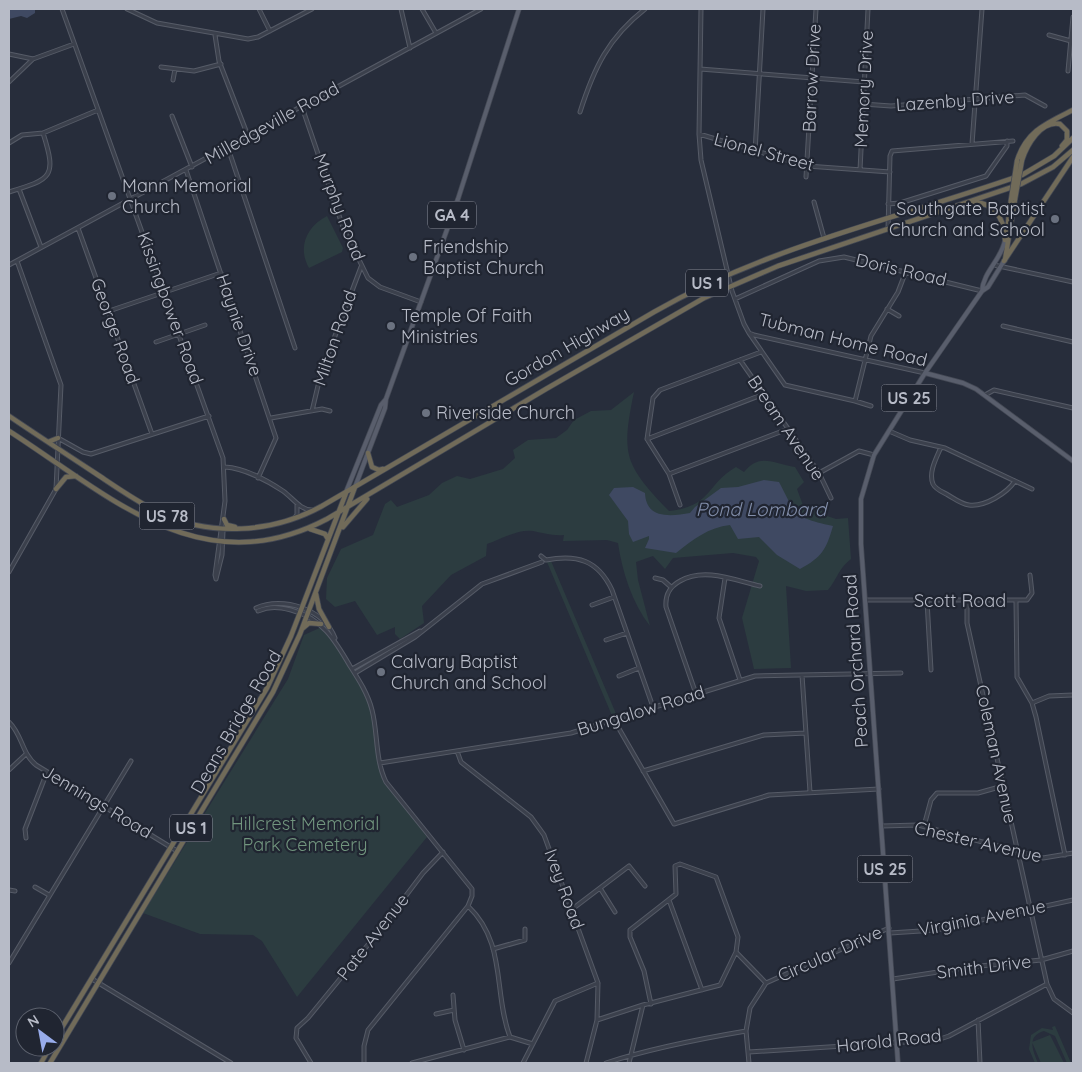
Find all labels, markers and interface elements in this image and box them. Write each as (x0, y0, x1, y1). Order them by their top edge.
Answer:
street label: Barrow Drive (797, 23, 826, 133)
street label: Memory Drive (849, 30, 878, 148)
street label: Milledgeville Road (201, 76, 343, 169)
street label: Lazenby Drive (895, 85, 1015, 116)
street label: Lionel Street (711, 127, 817, 176)
street label: Murphy Road (308, 150, 370, 264)
place label: Mann Memorial Church (122, 174, 252, 218)
marker: Mann Memorial Church (106, 190, 118, 202)
place label: Southgate Baptist Church and School (889, 197, 1045, 241)
road number: GA 4 (428, 202, 476, 228)
marker: Southgate Baptist Church and School (1049, 213, 1061, 225)
street label: Kissingbower Road (132, 229, 209, 387)
place label: Friendship Baptist Church (423, 235, 544, 279)
street label: Doris Road (853, 248, 949, 291)
marker: Friendship Baptist Church (407, 251, 419, 263)
road number: US 1 (686, 270, 728, 296)
street label: Haynie Drive (211, 271, 268, 379)
street label: George Road (86, 275, 145, 387)
street label: Milton Road (307, 287, 362, 389)
street label: Gordon Highway (500, 302, 633, 392)
place label: Temple Of Faith Ministries (401, 304, 532, 348)
street label: Tubman Home Road (757, 307, 930, 372)
marker: Temple Of Faith Ministries (385, 320, 397, 332)
street label: Bream Avenue (743, 371, 830, 485)
road number: US 25 (882, 384, 936, 412)
place label: Riverside Church (436, 401, 575, 424)
marker: Riverside Church (420, 407, 432, 419)
water label: Pond Lombard (696, 497, 829, 521)
road number: US 78 (140, 502, 194, 530)
street label: Peach Orchard Road (838, 573, 873, 749)
street label: Scott Road (914, 589, 1006, 612)
street label: Deans Bridge Road (185, 646, 286, 798)
place label: Calvary Baptist Church and School (391, 650, 547, 694)
marker: Calvary Baptist Church and School (375, 666, 387, 678)
street label: Bungalow Road (574, 680, 708, 741)
street label: Coleman Avenue (971, 683, 1022, 825)
street label: Jennings Road (38, 760, 157, 844)
park label: Hillcrest Memorial Park Cemetery (231, 812, 379, 856)
road number: US 1 (170, 814, 212, 841)
street label: Chester Avenue (912, 816, 1044, 867)
street label: Ivey Road (539, 846, 590, 932)
road number: US 25 (858, 856, 912, 882)
street label: Pate Avenue (331, 889, 414, 985)
street label: Virginia Avenue (916, 894, 1048, 941)
street label: Circular Drive (774, 920, 886, 987)
street label: Smith Drive (935, 949, 1032, 984)
north arrow (15, 1007, 65, 1057)
text: N (24, 1011, 42, 1031)
street label: Harold Road (835, 1024, 943, 1057)

